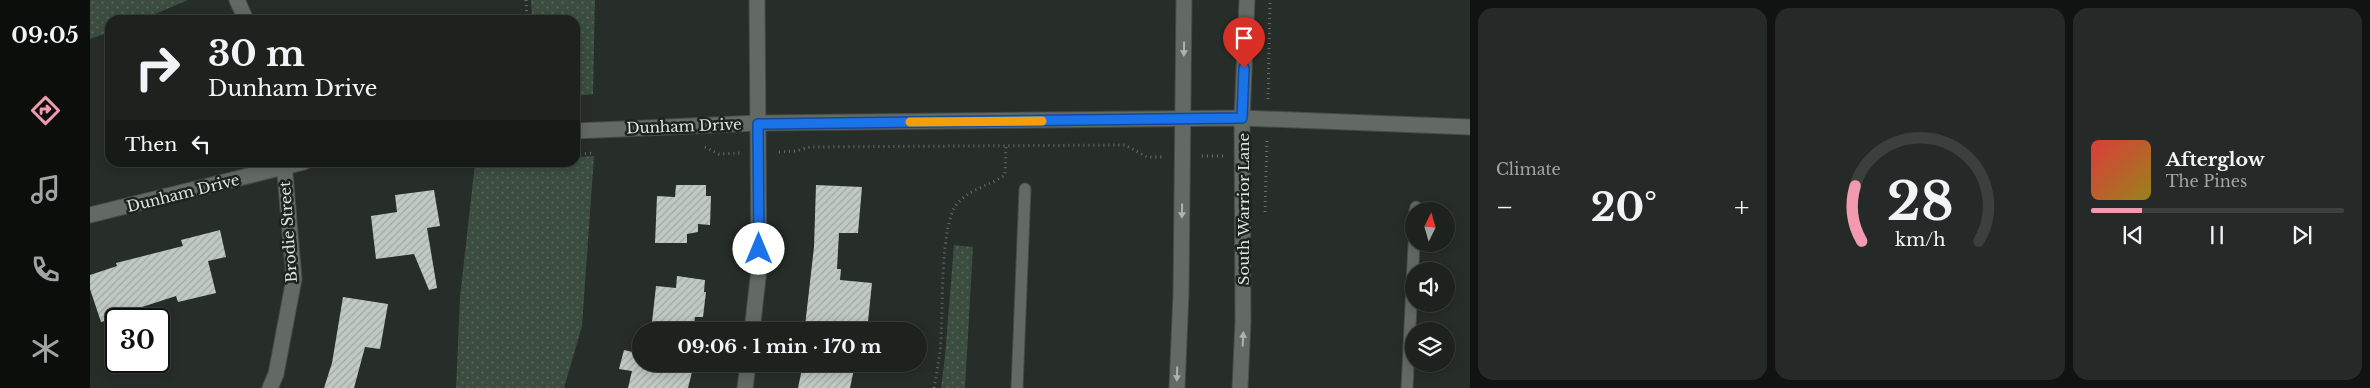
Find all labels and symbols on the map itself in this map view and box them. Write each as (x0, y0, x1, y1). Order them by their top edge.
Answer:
pin (1223, 17, 1265, 68)
one-way arrow (1180, 41, 1188, 57)
street label: Dunham Drive (626, 114, 742, 138)
street label: South Warrior Lane (1234, 133, 1253, 285)
street label: Dunham Drive (125, 170, 241, 216)
street label: Brodie Street (275, 180, 301, 283)
north arrow (1405, 202, 1455, 252)
one-way arrow (1178, 203, 1186, 219)
position arrow (732, 222, 784, 274)
speed limit sign: 30 (105, 308, 170, 373)
one-way arrow (1239, 331, 1247, 347)
one-way arrow (1173, 366, 1181, 382)

